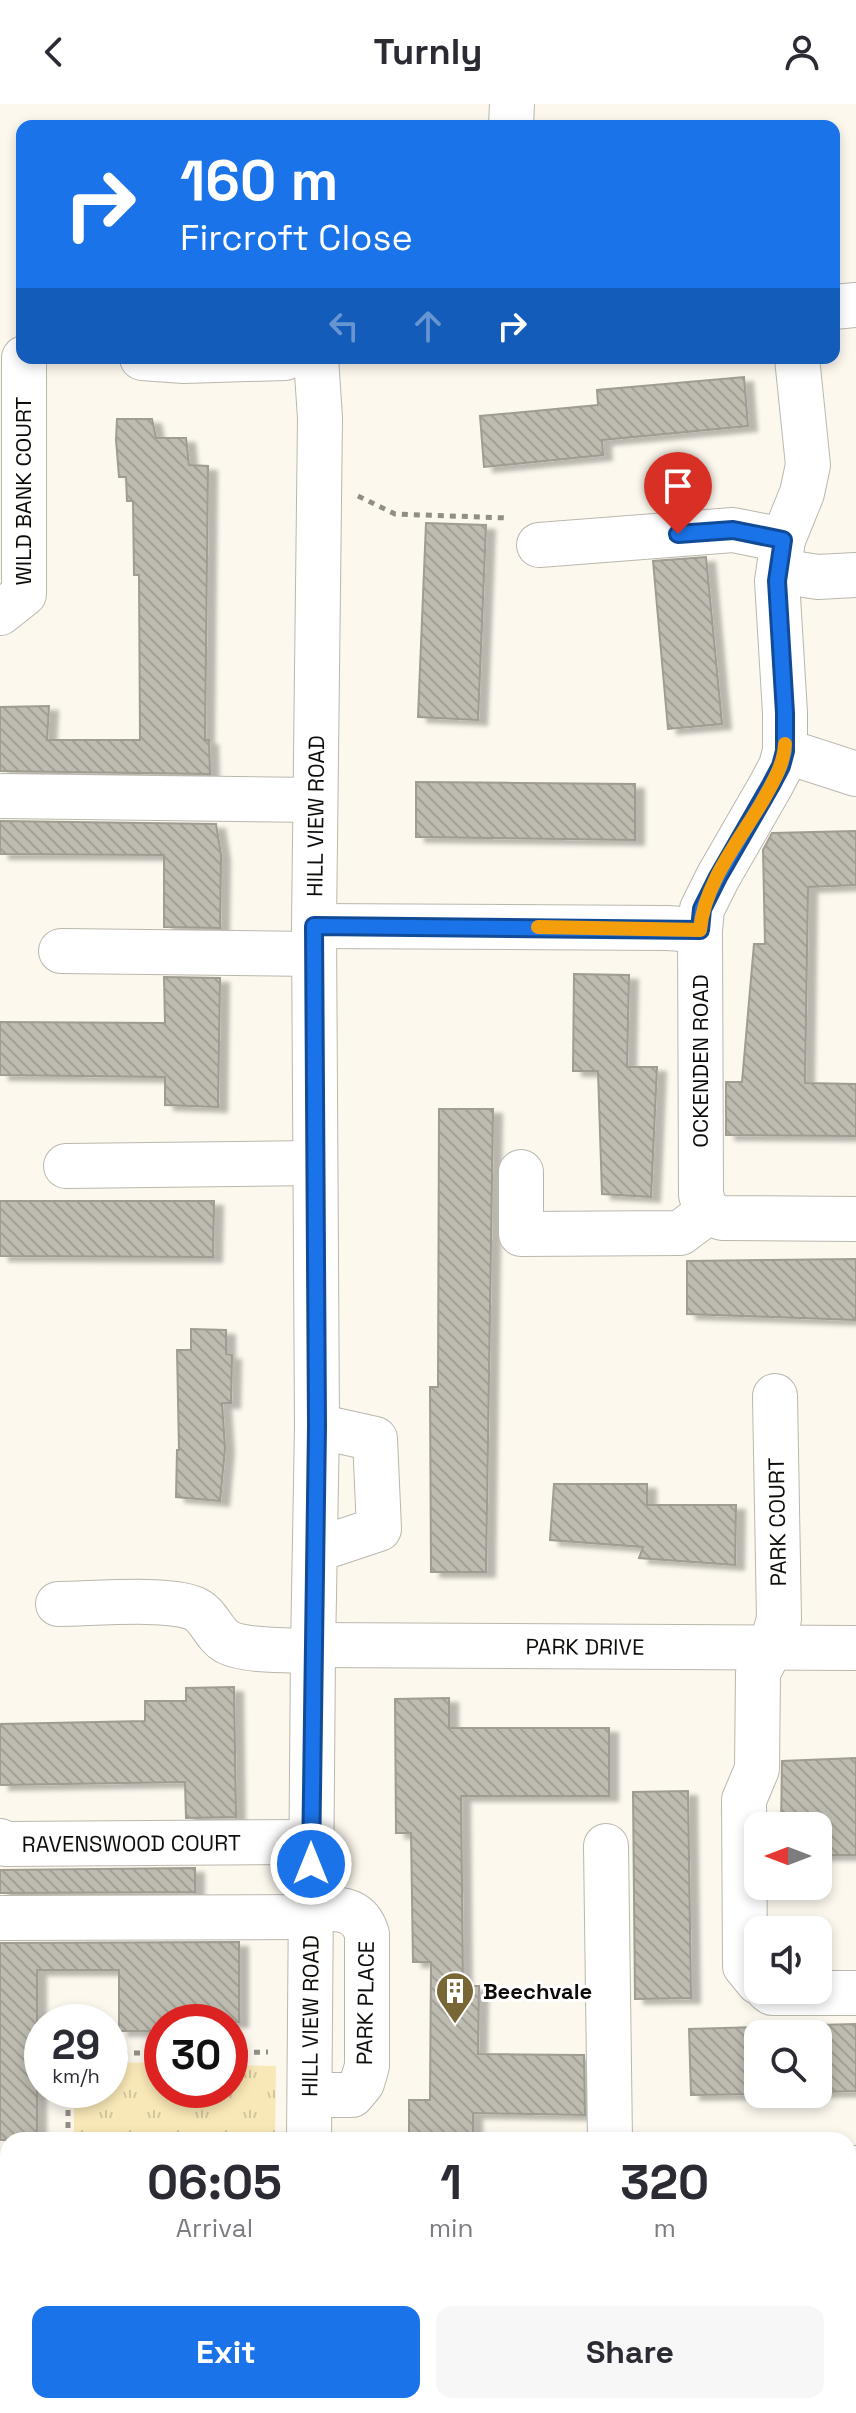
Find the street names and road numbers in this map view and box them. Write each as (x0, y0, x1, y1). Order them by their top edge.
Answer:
street label: WILD BANK COURT (9, 396, 37, 585)
street label: HILL VIEW ROAD (300, 735, 330, 897)
street label: OCKENDEN ROAD (686, 974, 714, 1148)
street label: PARK COURT (762, 1457, 792, 1587)
street label: PARK DRIVE (526, 1632, 644, 1661)
street label: RAVENSWOOD COURT (22, 1828, 241, 1858)
street label: HILL VIEW ROAD (295, 1935, 325, 2097)
street label: PARK PLACE (350, 1941, 380, 2065)

